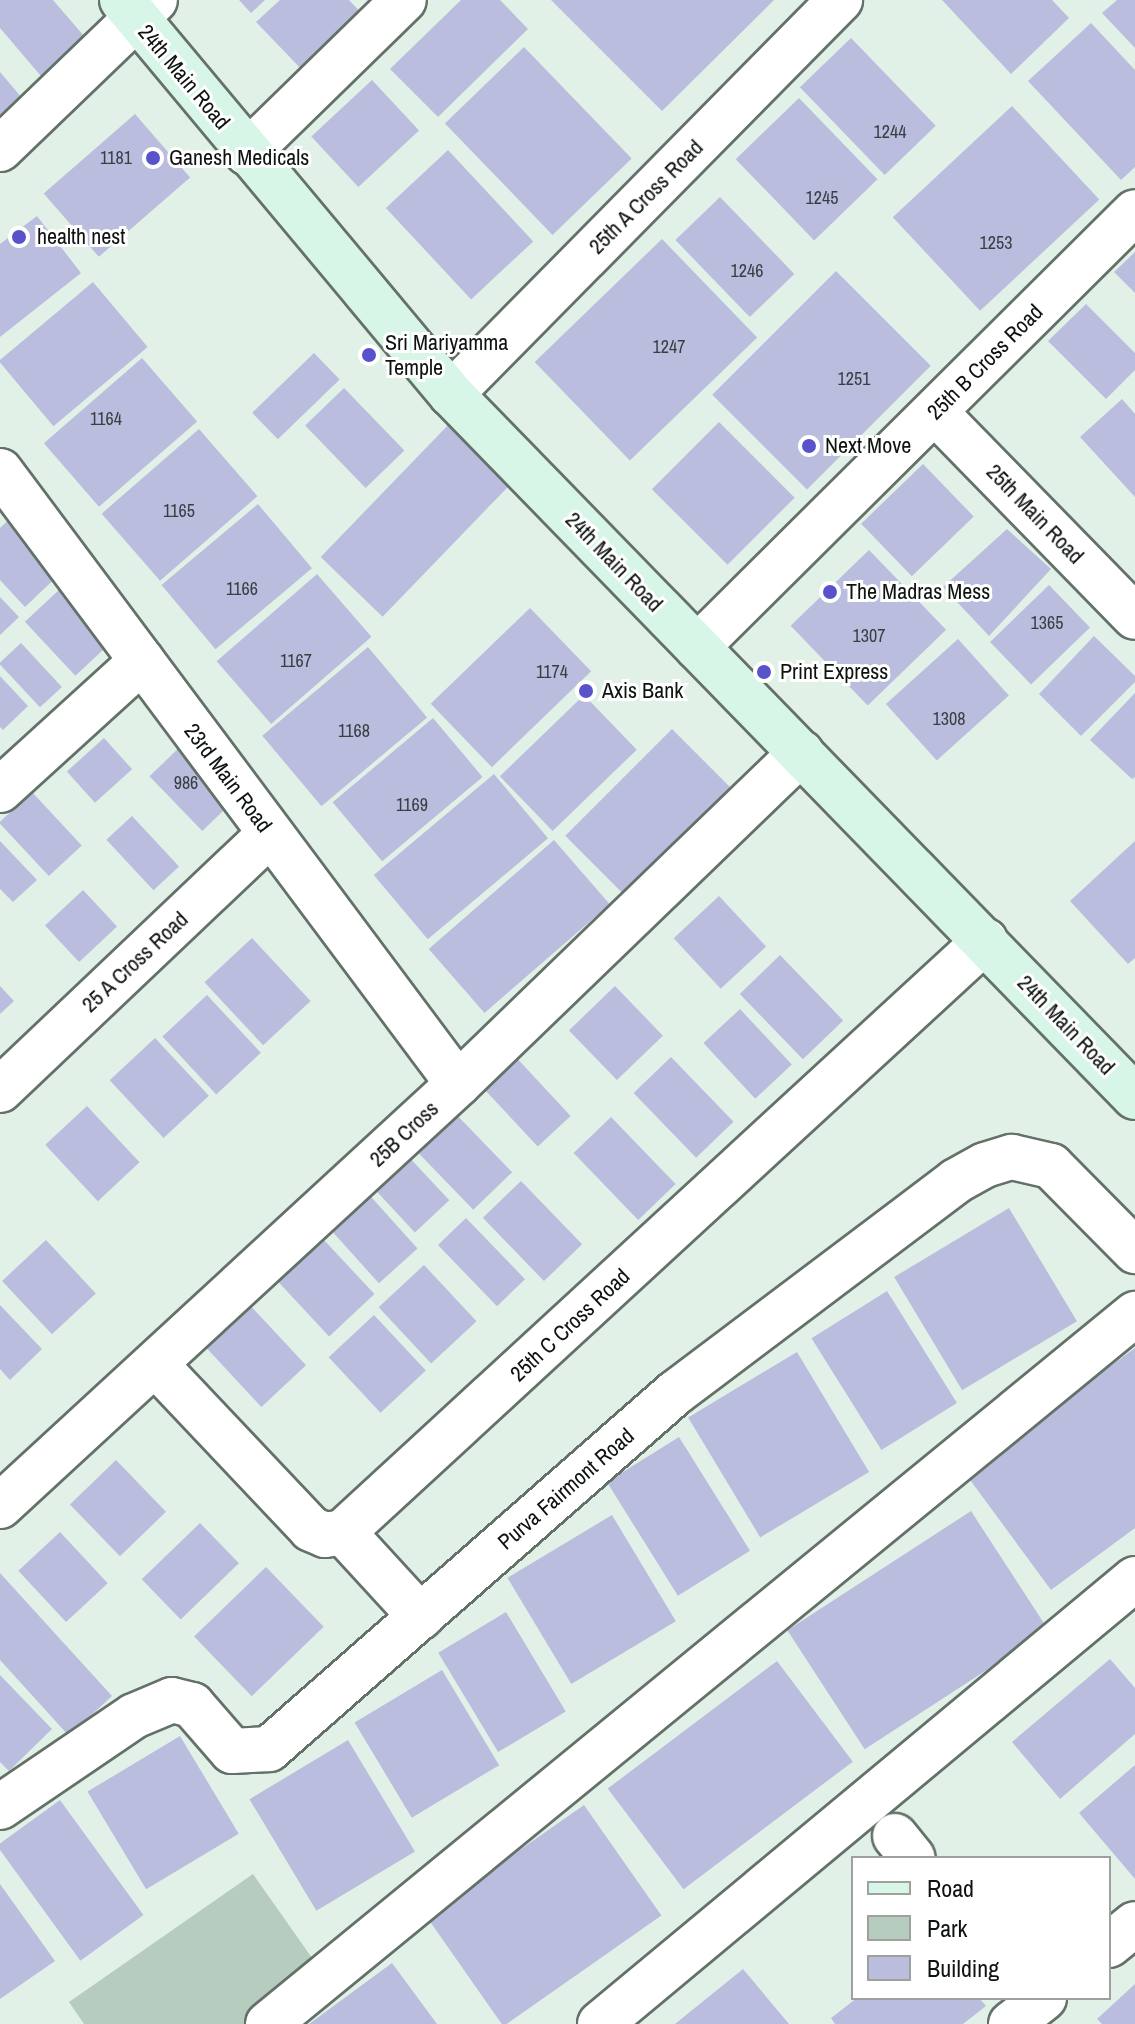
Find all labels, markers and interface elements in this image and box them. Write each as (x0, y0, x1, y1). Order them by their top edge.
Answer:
street label: 24th Main Road (133, 19, 235, 135)
house number: 1244 (874, 121, 906, 143)
street label: 25th A Cross Road (583, 134, 709, 260)
place label: Ganesh Medicals (169, 145, 309, 171)
house number: 1181 (100, 147, 132, 169)
marker: Ganesh Medicals (144, 149, 162, 167)
house number: 1245 (806, 187, 838, 209)
place label: health nest (37, 224, 125, 250)
marker: health nest (8, 226, 30, 248)
house number: 1253 (980, 232, 1012, 254)
house number: 1246 (731, 260, 763, 282)
street label: 25th B Cross Road (922, 299, 1048, 425)
place label: Sri Mariyamma Temple (385, 329, 508, 380)
house number: 1247 (653, 336, 685, 358)
marker: Sri Mariyamma Temple (360, 346, 378, 364)
house number: 1251 (838, 368, 870, 390)
house number: 1164 (90, 408, 122, 430)
place label: Next Move (825, 433, 911, 459)
marker: Next Move (800, 437, 818, 455)
street label: 25th Main Road (981, 459, 1089, 569)
house number: 1165 (163, 500, 195, 522)
street label: 24th Main Road (560, 507, 668, 617)
house number: 1166 (226, 578, 258, 600)
place label: The Madras Mess (846, 579, 990, 605)
marker: The Madras Mess (821, 583, 839, 601)
house number: 1365 (1031, 612, 1063, 634)
house number: 1307 (853, 625, 885, 647)
house number: 1167 (280, 650, 312, 672)
place label: Print Express (780, 659, 888, 685)
house number: 1174 (536, 661, 568, 683)
marker: Print Express (755, 663, 773, 681)
place label: Axis Bank (602, 678, 683, 704)
marker: Axis Bank (577, 682, 595, 700)
house number: 1308 (933, 708, 965, 730)
street label: 23rd Main Road (179, 718, 277, 838)
house number: 1168 (338, 720, 370, 742)
house number: 986 (174, 772, 198, 794)
house number: 1169 (396, 794, 428, 816)
street label: 25 A Cross Road (76, 906, 194, 1018)
street label: 24th Main Road (1012, 970, 1120, 1080)
street label: 25B Cross (364, 1096, 444, 1172)
street label: 25th C Cross Road (505, 1263, 635, 1387)
street label: Purva Fairmont Road (493, 1423, 639, 1555)
legend (851, 1856, 1111, 2000)
text: Road (927, 1872, 974, 1904)
text: Park (927, 1912, 967, 1944)
text: Building (927, 1952, 999, 1984)

